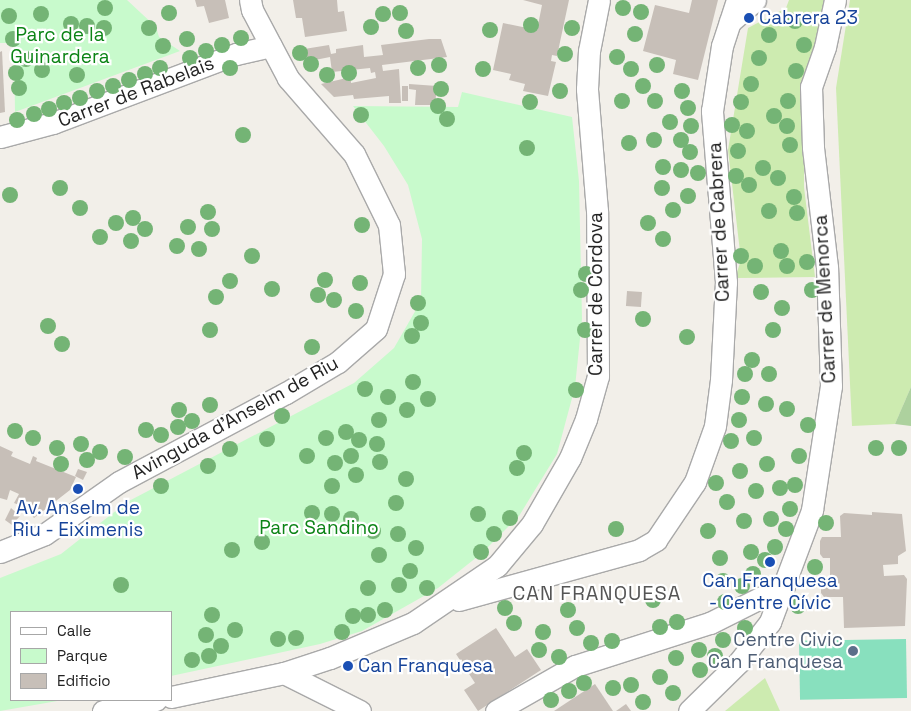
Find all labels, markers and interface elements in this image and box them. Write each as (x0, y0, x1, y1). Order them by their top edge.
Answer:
place label: Cabrera 23 (759, 7, 858, 29)
marker: Cabrera 23 (743, 12, 755, 24)
park label: Parc de la Guinardera (10, 24, 110, 68)
street label: Carrer de Rabelais (55, 52, 217, 132)
street label: Carrer de Cabrera (703, 142, 735, 302)
street label: Carrer de Cordova (585, 212, 607, 376)
street label: Carrer de Menorca (809, 214, 841, 384)
street label: Avinguda d'Anselm de Riu (128, 352, 342, 484)
marker: Av. Anselm de Riu - Eiximenis (72, 483, 84, 495)
place label: Av. Anselm de Riu - Eiximenis (12, 497, 144, 541)
park label: Parc Sandino (259, 517, 379, 539)
marker: Can Franquesa - Centre Cívic (764, 556, 776, 568)
place label: Can Franquesa - Centre Cívic (702, 570, 838, 614)
district label: CAN FRANQUESA (511, 581, 683, 605)
legend (10, 611, 172, 701)
text: Calle (57, 621, 92, 640)
place label: Centre Civic Can Franquesa (708, 629, 843, 673)
marker: Centre Civic Can Franquesa (847, 645, 859, 657)
text: Parque (57, 646, 108, 665)
place label: Can Franquesa (358, 655, 493, 677)
marker: Can Franquesa (342, 660, 354, 672)
text: Edificio (57, 671, 111, 690)

